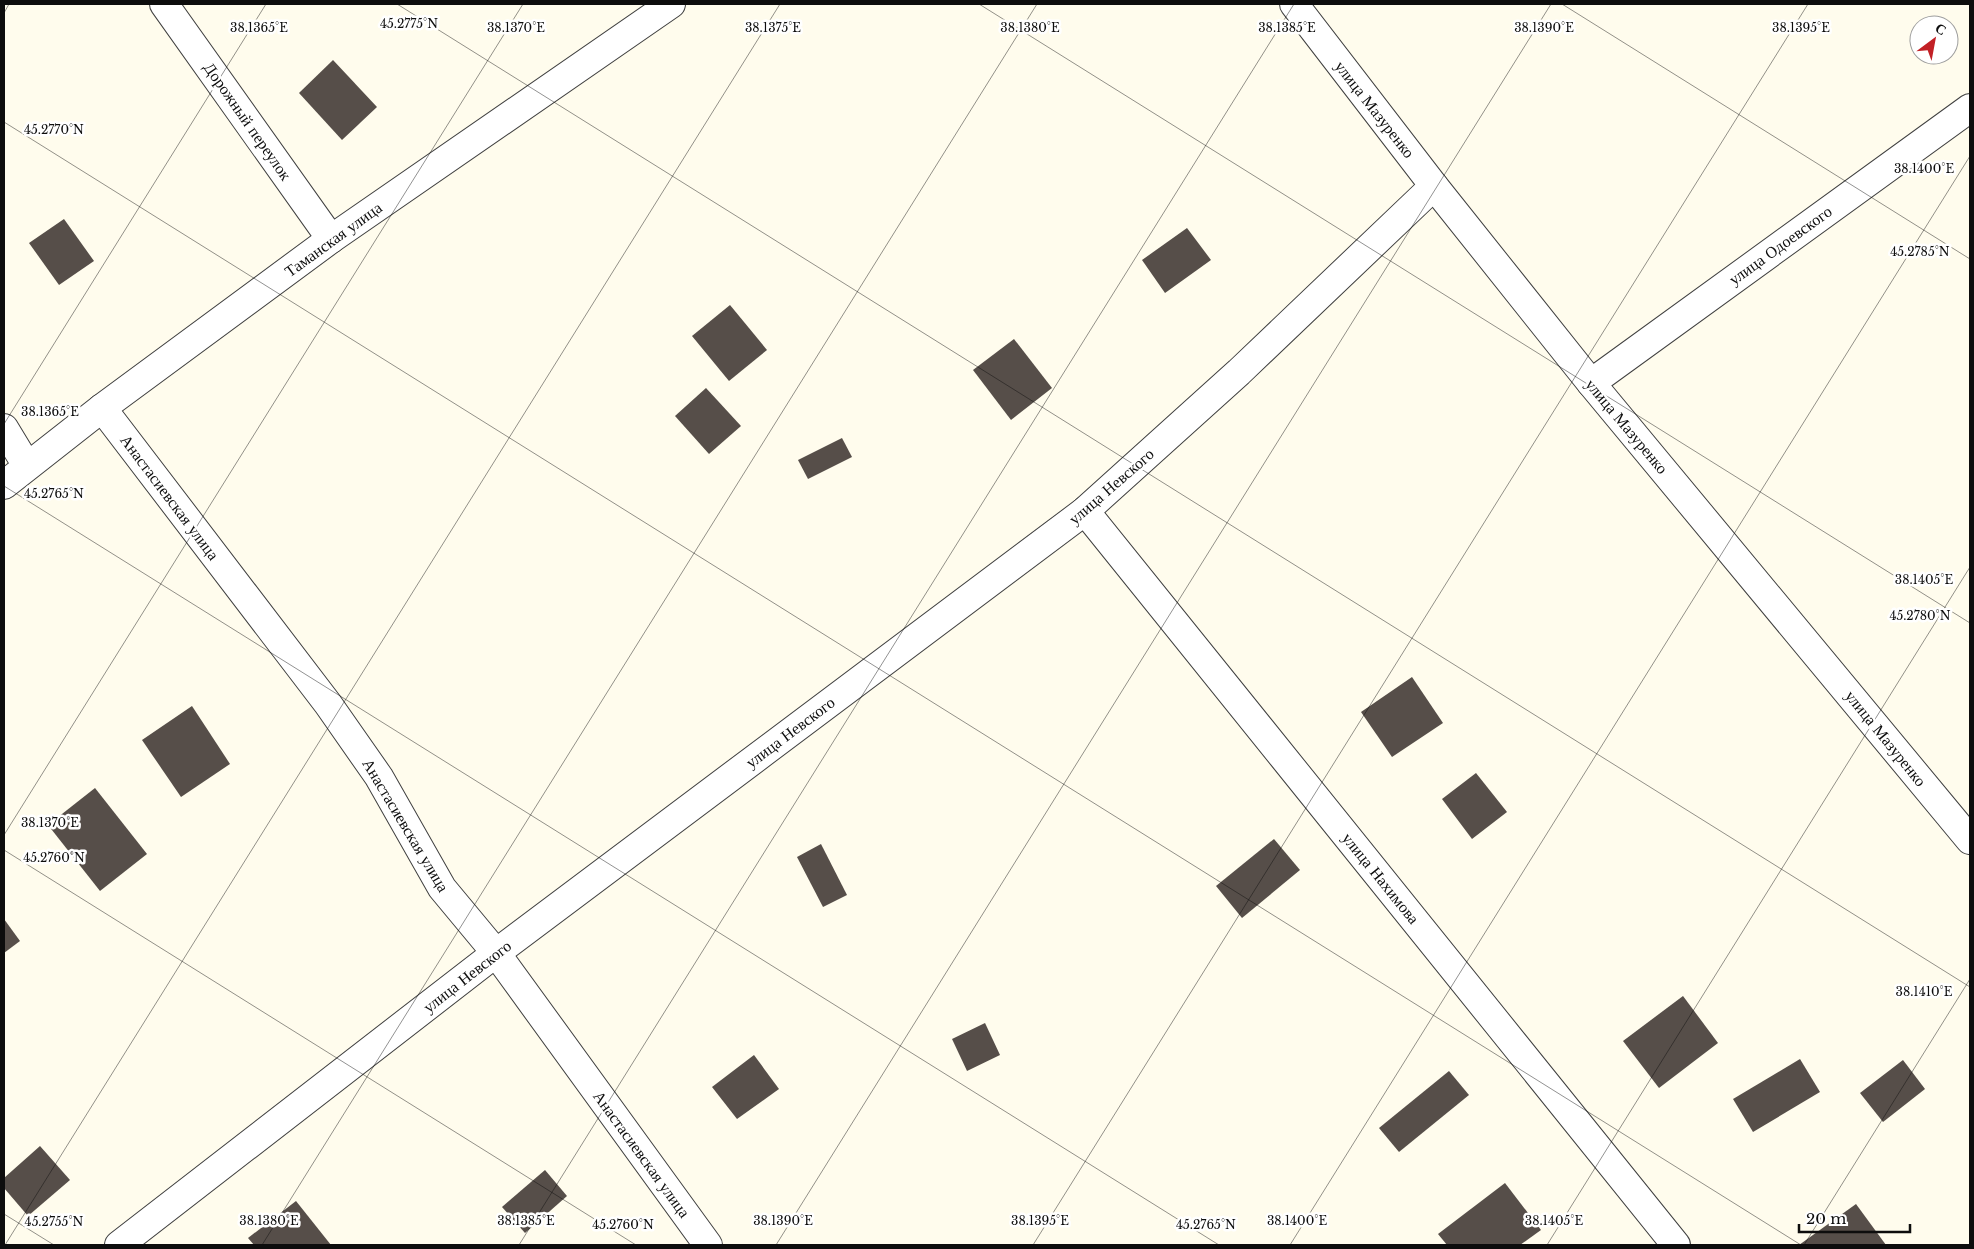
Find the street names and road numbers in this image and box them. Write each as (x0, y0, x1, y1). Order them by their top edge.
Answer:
street label: улица Мазуренко (1331, 56, 1419, 162)
street label: Дорожный переулок (200, 58, 296, 184)
street label: Таманская улица (280, 197, 386, 281)
street label: улица Одоевского (1725, 201, 1835, 289)
street label: улица Мазуренко (1581, 374, 1673, 478)
street label: Анастасиевская улица (116, 430, 224, 564)
street label: улица Невского (1064, 444, 1158, 528)
street label: улица Мазуренко (1841, 686, 1931, 790)
street label: улица Невского (741, 692, 839, 772)
street label: Анастасиевская улица (358, 755, 454, 895)
street label: улица Нахимова (1338, 828, 1424, 928)
street label: улица Невского (419, 935, 515, 1017)
street label: Анастасиевская улица (589, 1087, 695, 1221)

